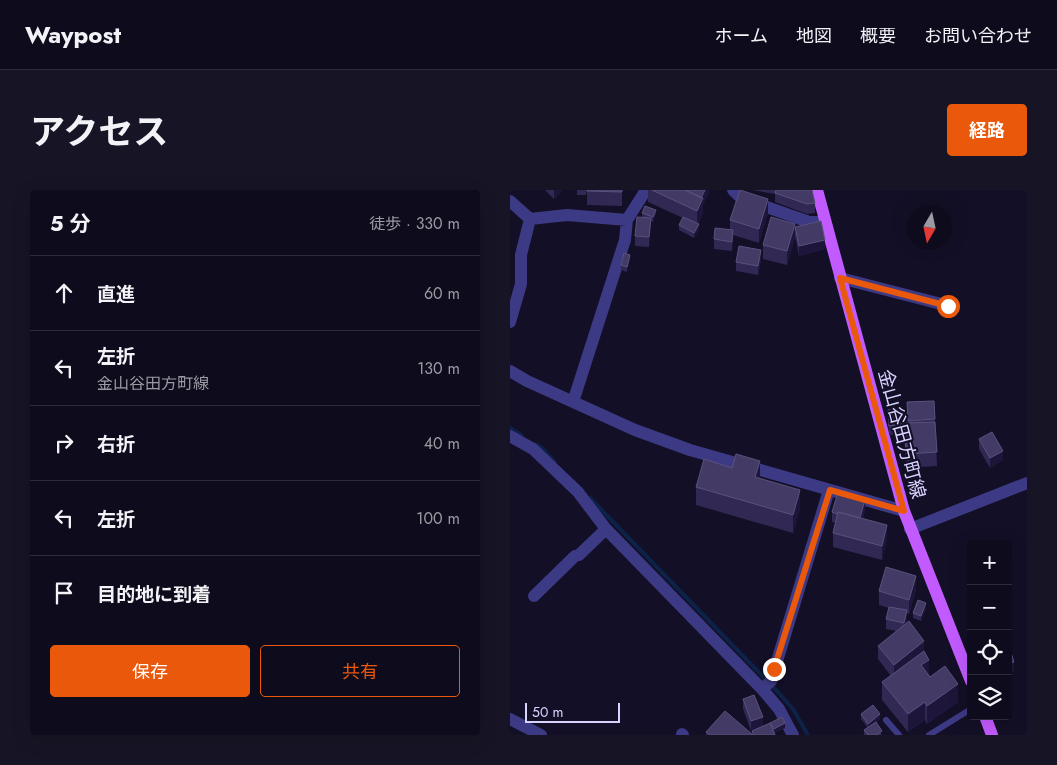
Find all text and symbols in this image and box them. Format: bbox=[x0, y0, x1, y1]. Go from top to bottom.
text: Waypost bbox=[25, 17, 121, 52]
text: ホーム bbox=[715, 23, 768, 49]
text: 地図 bbox=[796, 23, 832, 49]
text: 概要 bbox=[860, 23, 896, 49]
text: お問い合わせ bbox=[924, 23, 1032, 49]
button: 経路 bbox=[947, 104, 1027, 156]
text: アクセス bbox=[30, 107, 168, 157]
north arrow bbox=[907, 205, 952, 250]
text: 5 分 bbox=[50, 209, 91, 239]
text: 徒歩 · 330 m bbox=[369, 212, 460, 235]
icon: ahead bbox=[50, 279, 78, 307]
text: 直進 bbox=[97, 281, 135, 308]
text: 60 m bbox=[424, 282, 460, 305]
route start bbox=[937, 295, 960, 318]
text: 左折 bbox=[97, 343, 135, 370]
icon: left bbox=[50, 354, 78, 382]
text: 130 m bbox=[417, 357, 460, 380]
street label: 金山谷田方町線 bbox=[872, 366, 932, 502]
text: 金山谷田方町線 bbox=[97, 372, 209, 395]
icon: right bbox=[50, 429, 78, 457]
text: 右折 bbox=[97, 431, 135, 458]
text: 40 m bbox=[424, 432, 460, 455]
icon: left bbox=[50, 504, 78, 532]
text: 左折 bbox=[97, 506, 135, 533]
text: 100 m bbox=[416, 507, 460, 530]
map controls bbox=[967, 540, 1012, 720]
button: + bbox=[967, 540, 1012, 585]
icon: arrive bbox=[50, 579, 78, 607]
text: 目的地に到着 bbox=[97, 581, 211, 608]
button: − bbox=[967, 585, 1012, 630]
button: locate bbox=[967, 630, 1012, 675]
button: 保存 bbox=[50, 645, 250, 697]
button: 共有 bbox=[260, 645, 460, 697]
route end bbox=[763, 658, 786, 681]
button: layers bbox=[967, 675, 1012, 720]
scale bar bbox=[525, 700, 620, 723]
text: 50 m bbox=[532, 702, 563, 722]

